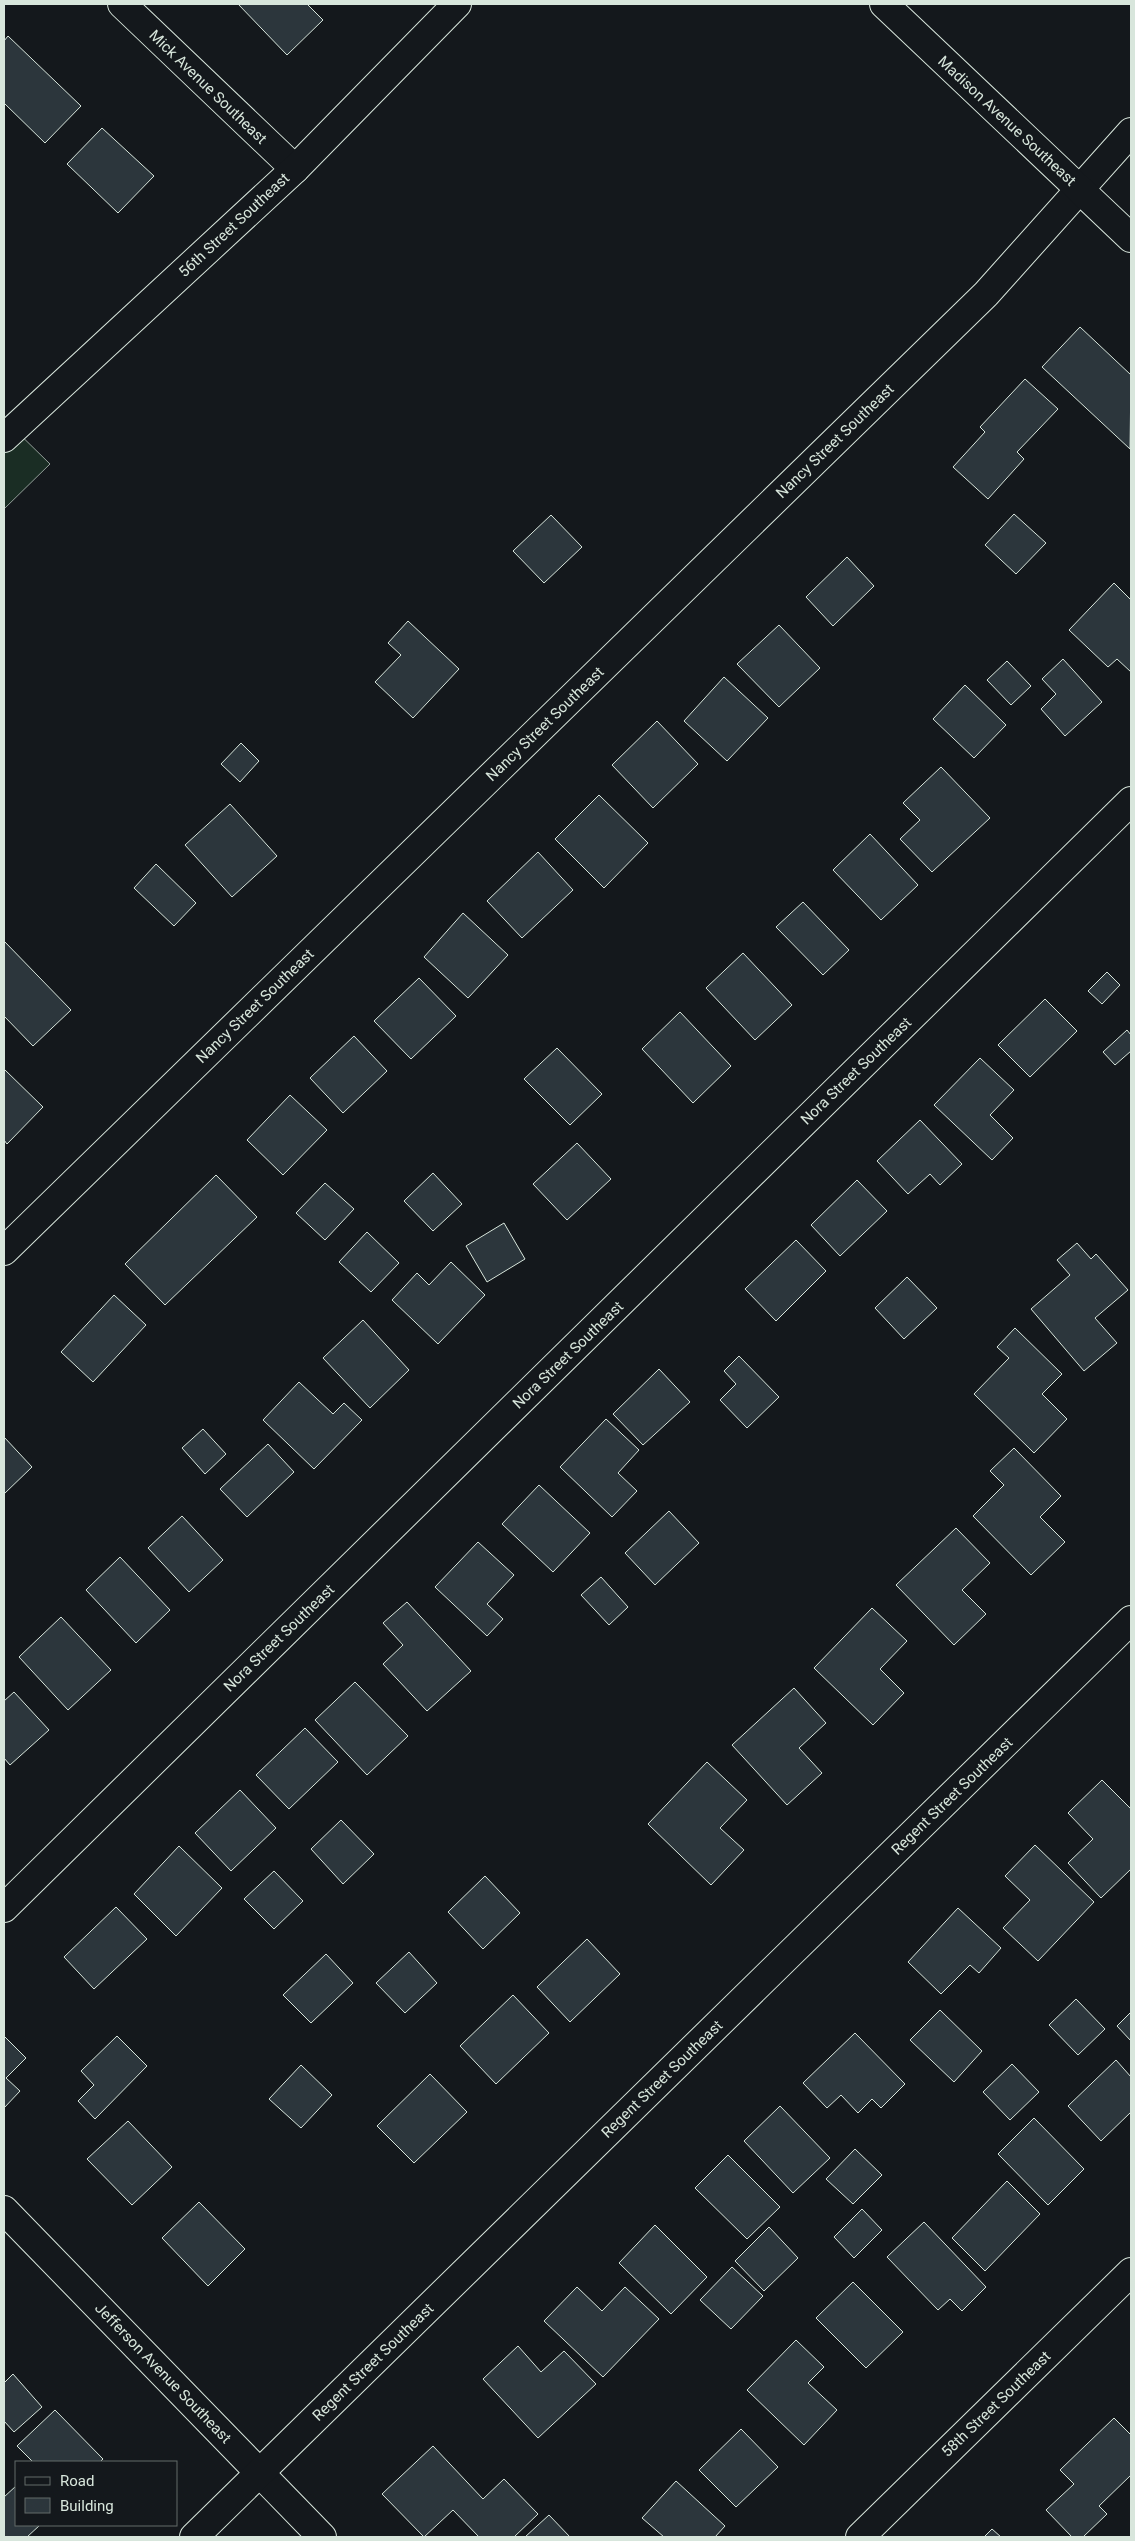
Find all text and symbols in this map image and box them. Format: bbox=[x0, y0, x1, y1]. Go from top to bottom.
street label: Mick Avenue Southeast bbox=[146, 26, 271, 148]
street label: Madison Avenue Southeast bbox=[934, 52, 1080, 190]
street label: 56th Street Southeast bbox=[175, 169, 293, 281]
street label: Nancy Street Southeast bbox=[772, 380, 898, 502]
street label: Nancy Street Southeast bbox=[482, 663, 608, 785]
street label: Nancy Street Southeast bbox=[192, 945, 318, 1067]
street label: Nora Street Southeast bbox=[797, 1013, 915, 1128]
street label: Nora Street Southeast bbox=[509, 1297, 627, 1412]
street label: Nora Street Southeast bbox=[220, 1580, 338, 1695]
street label: Regent Street Southeast bbox=[888, 1733, 1016, 1859]
street label: Regent Street Southeast bbox=[598, 2016, 726, 2142]
street label: Jefferson Avenue Southeast bbox=[91, 2299, 235, 2447]
street label: Regent Street Southeast bbox=[309, 2299, 437, 2425]
street label: 58th Street Southeast bbox=[938, 2347, 1054, 2461]
legend bbox=[15, 2461, 178, 2526]
text: Road bbox=[60, 2472, 94, 2490]
text: Building bbox=[60, 2497, 114, 2515]

